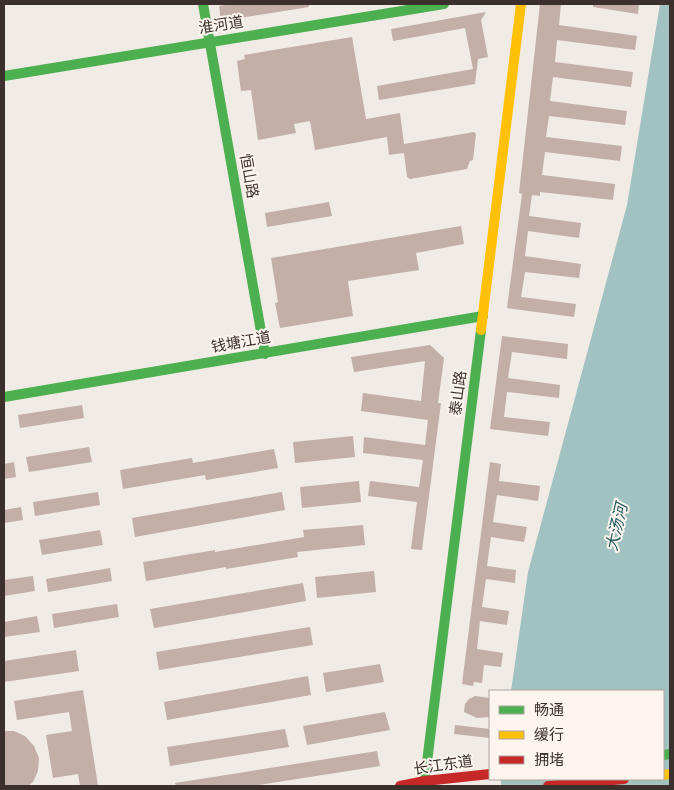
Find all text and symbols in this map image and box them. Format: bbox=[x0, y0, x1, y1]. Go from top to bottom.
street label: 淮河道 bbox=[197, 12, 244, 36]
street label: 恒山路 bbox=[237, 152, 263, 200]
street label: 钱塘江道 bbox=[210, 327, 272, 355]
street label: 泰山路 bbox=[445, 369, 469, 416]
water label: 大汤河 bbox=[601, 498, 631, 552]
legend bbox=[489, 690, 664, 780]
text: 畅通 bbox=[534, 700, 564, 718]
text: 缓行 bbox=[534, 725, 564, 743]
text: 拥堵 bbox=[534, 750, 564, 768]
street label: 长江东道 bbox=[412, 751, 474, 777]

